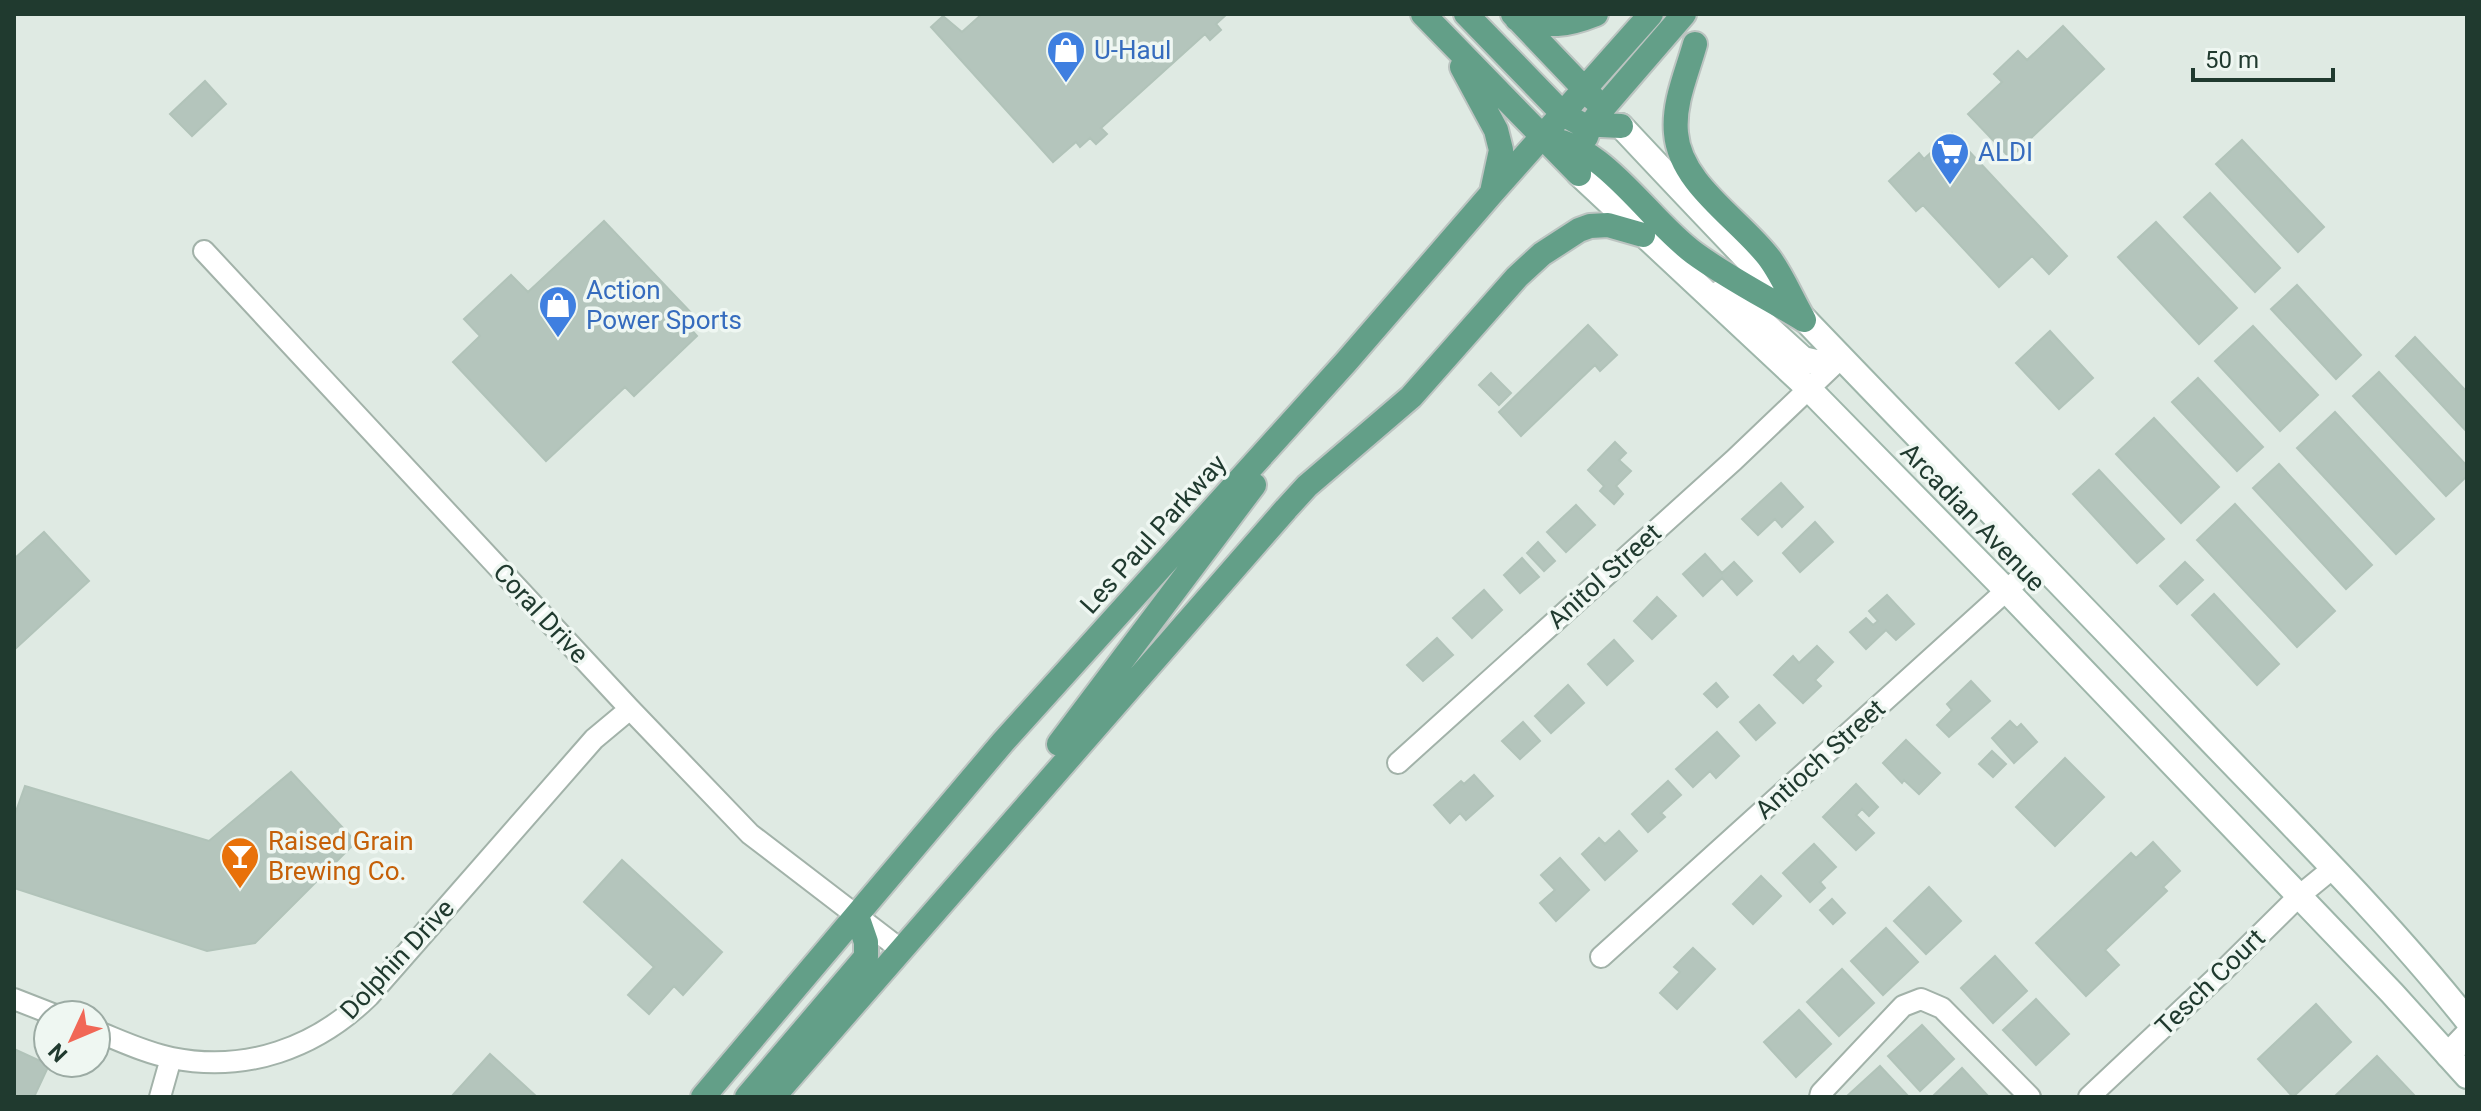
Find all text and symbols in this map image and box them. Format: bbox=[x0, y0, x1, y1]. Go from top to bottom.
shop icon: U-Haul bbox=[1045, 29, 1087, 84]
scale bar bbox=[2193, 32, 2333, 82]
place label: U-Haul bbox=[1094, 35, 1171, 65]
text: 50 m bbox=[2205, 46, 2259, 74]
supermarket icon: ALDI bbox=[1929, 131, 1971, 186]
place label: ALDI bbox=[1978, 137, 2033, 167]
place label: Action Power Sports bbox=[586, 275, 742, 335]
shop icon: Action Power Sports bbox=[537, 284, 579, 339]
street label: Arcadian Avenue bbox=[1895, 437, 2051, 597]
street label: Les Paul Parkway bbox=[1074, 448, 1232, 620]
street label: Anitol Street bbox=[1541, 517, 1667, 635]
street label: Coral Drive bbox=[487, 557, 595, 669]
street label: Antioch Street bbox=[1749, 693, 1891, 825]
place label: Raised Grain Brewing Co. bbox=[268, 826, 414, 886]
bar icon: Raised Grain Brewing Co. bbox=[219, 835, 261, 890]
street label: Dolphin Drive bbox=[334, 893, 460, 1025]
street label: Tesch Court bbox=[2149, 923, 2271, 1041]
north arrow bbox=[32, 999, 112, 1079]
text: N bbox=[44, 1038, 72, 1067]

